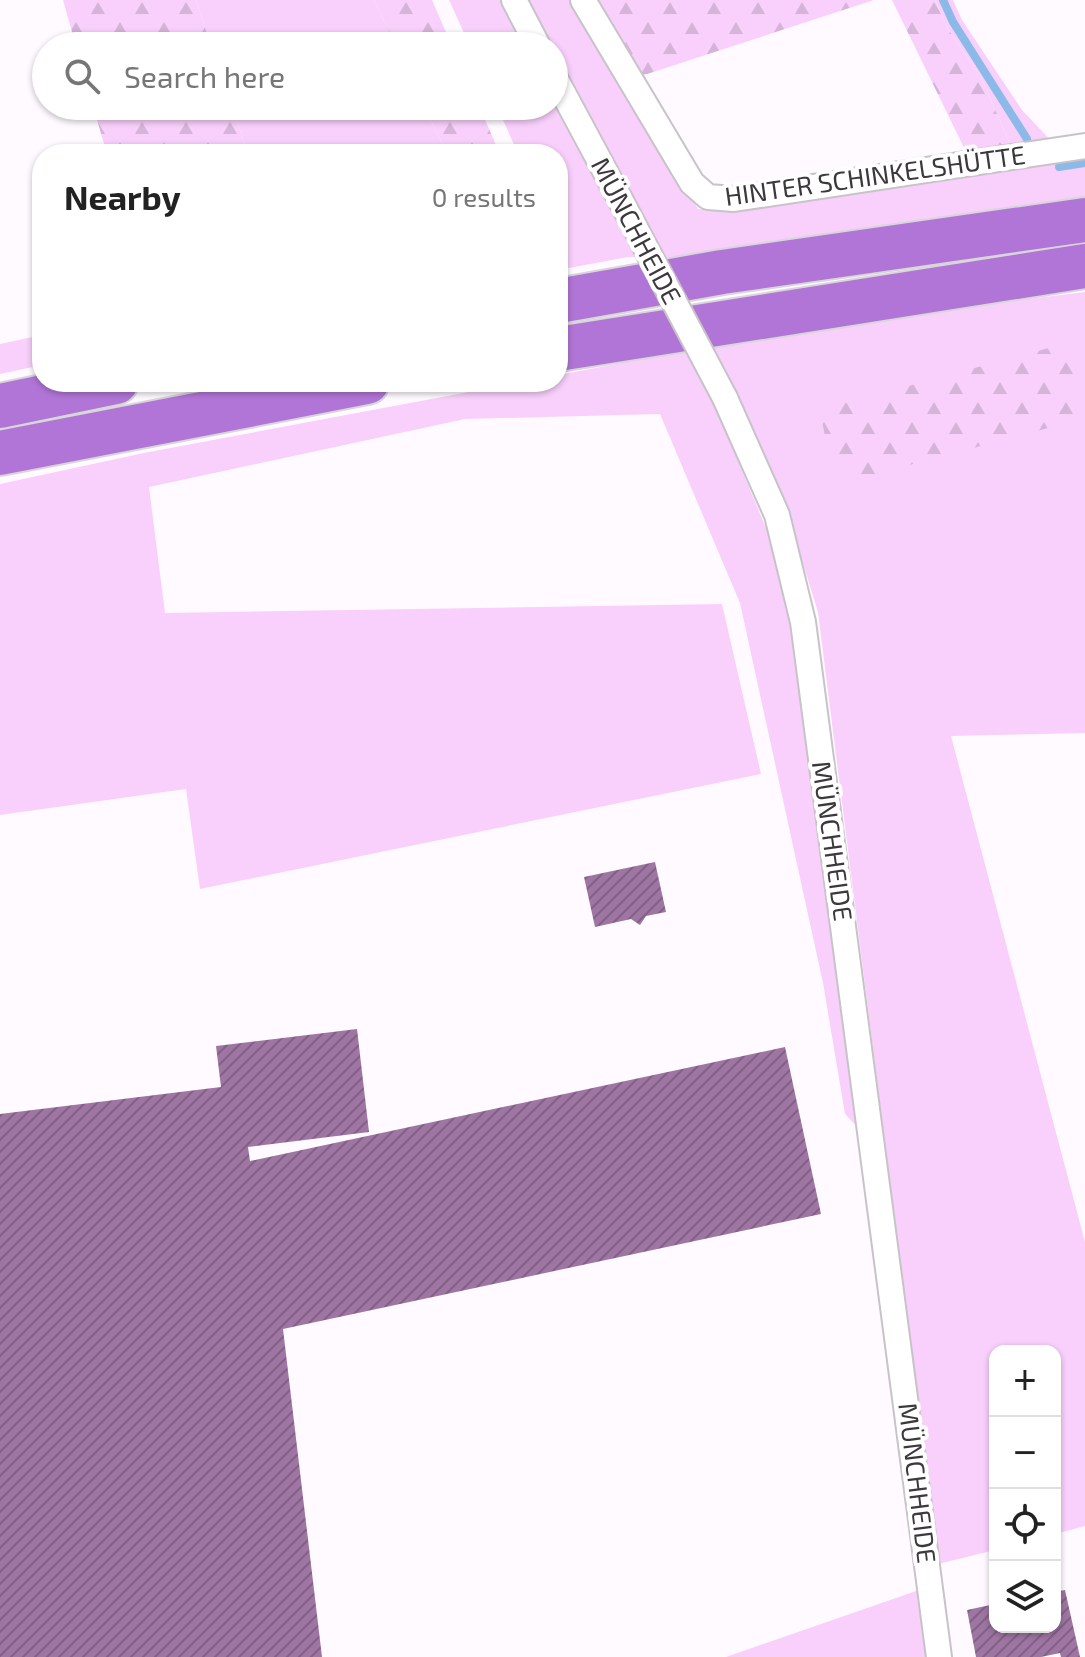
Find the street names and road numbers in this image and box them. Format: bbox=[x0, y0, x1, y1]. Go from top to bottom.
street label: HINTER SCHINKELSHÜTTE bbox=[723, 138, 1027, 211]
street label: MÜNCHHEIDE bbox=[586, 152, 689, 309]
street label: MÜNCHHEIDE bbox=[807, 759, 860, 923]
street label: MÜNCHHEIDE bbox=[893, 1401, 944, 1565]

